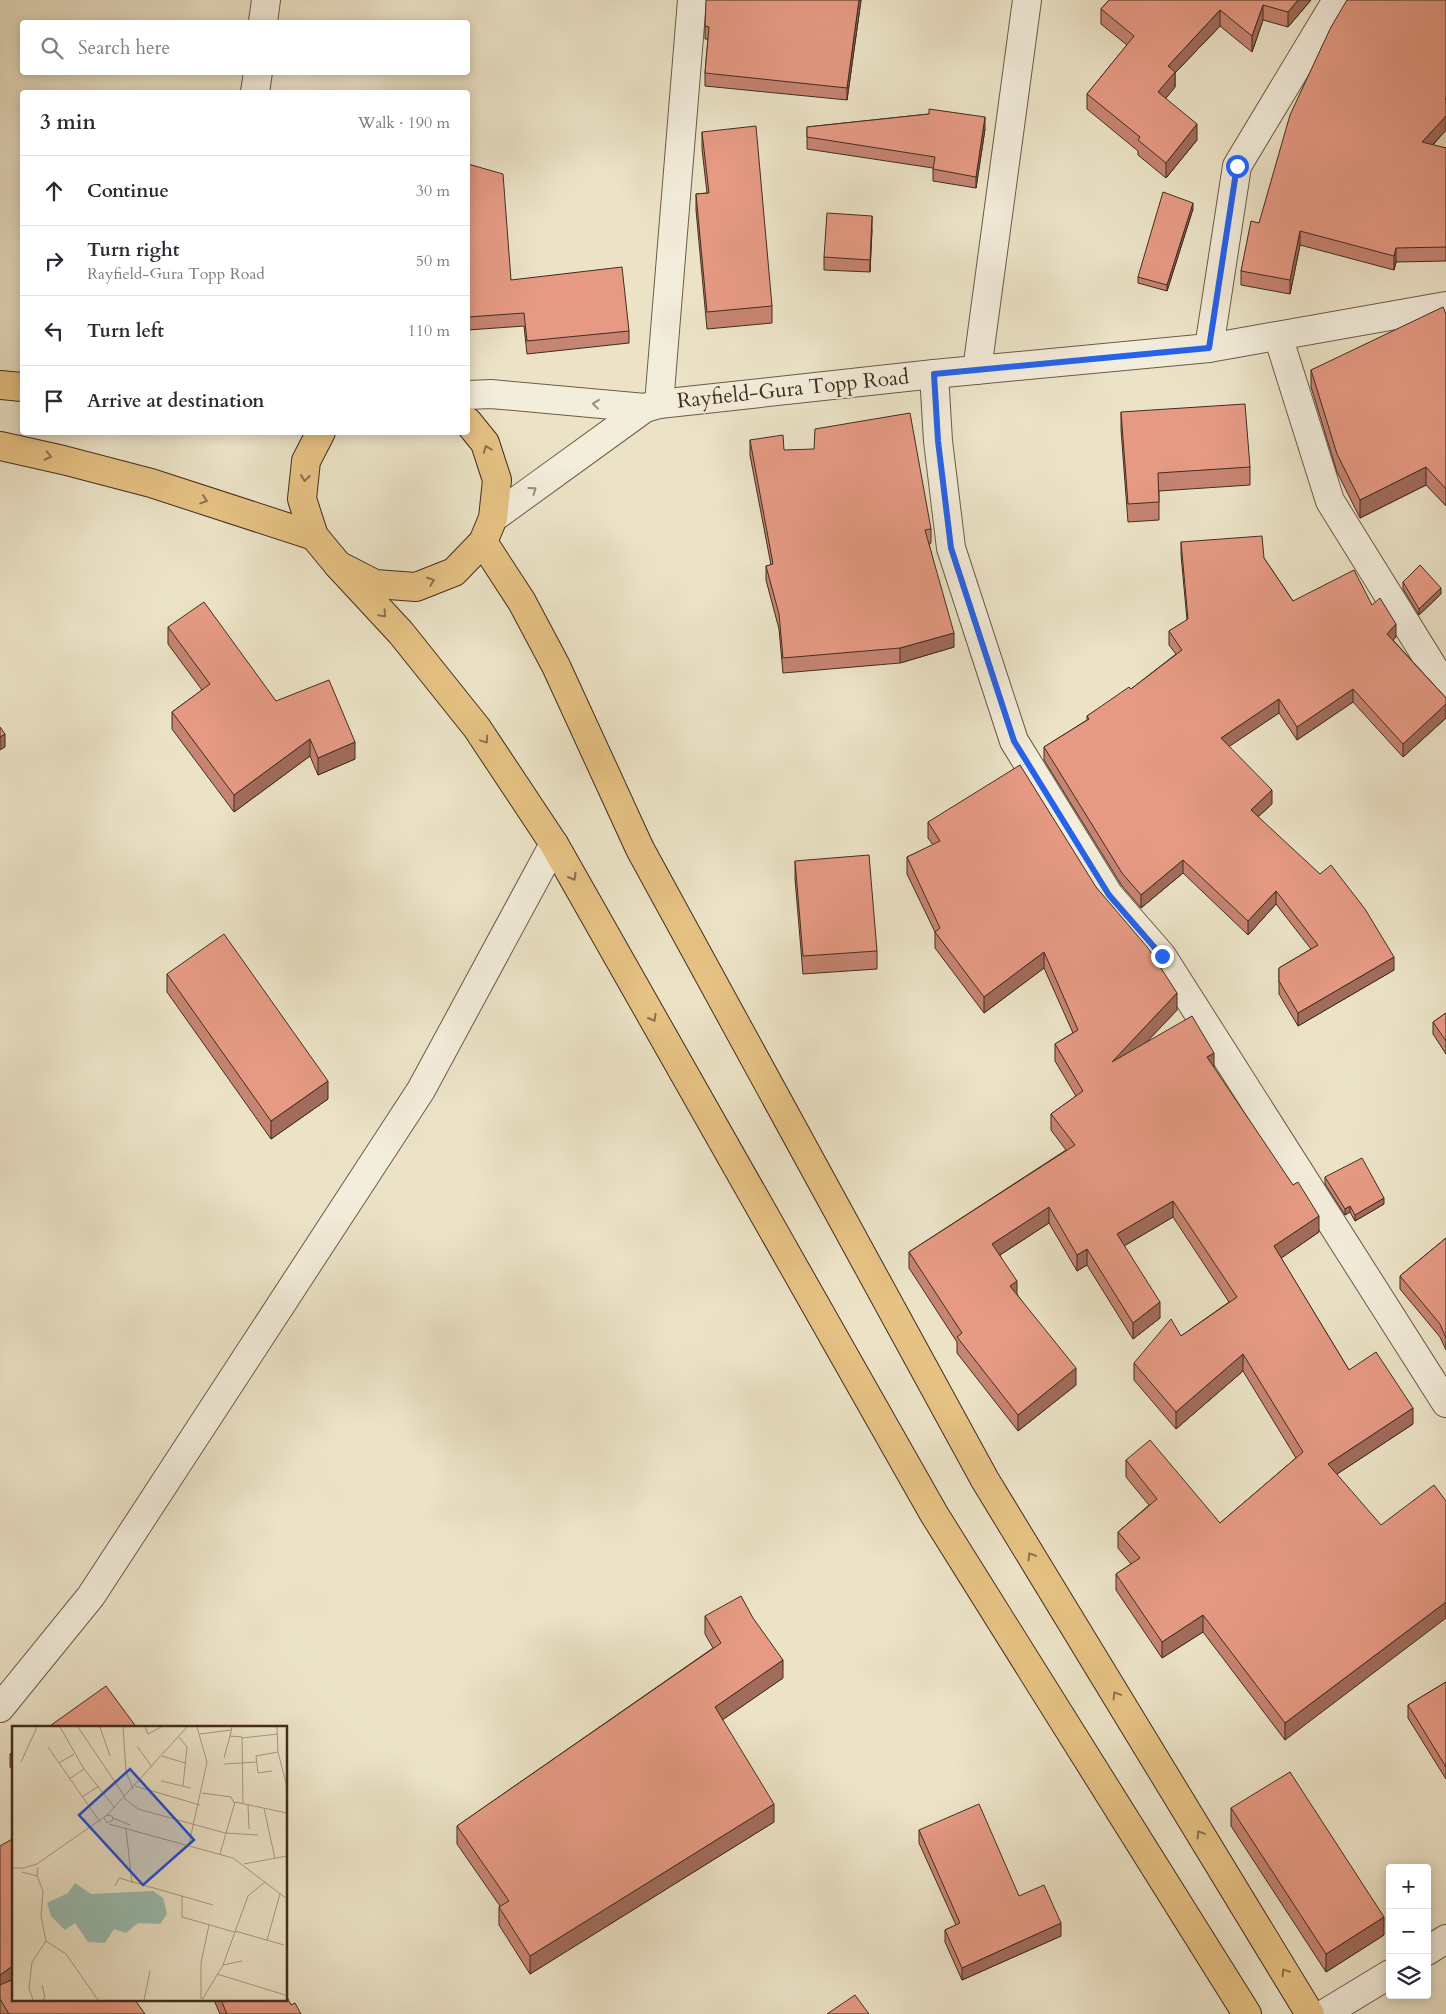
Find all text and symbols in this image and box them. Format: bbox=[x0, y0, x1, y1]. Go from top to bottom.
search box bbox=[20, 20, 470, 75]
icon: search bbox=[38, 34, 66, 62]
text: Search here bbox=[78, 35, 170, 61]
text: 3 min bbox=[40, 108, 96, 137]
text: Walk · 190 m bbox=[358, 112, 450, 134]
route start bbox=[1226, 155, 1249, 178]
icon: ahead bbox=[40, 177, 68, 205]
text: Continue bbox=[87, 178, 169, 204]
text: 30 m bbox=[416, 180, 450, 202]
text: Turn right bbox=[87, 237, 179, 263]
icon: right bbox=[40, 247, 68, 275]
text: 50 m bbox=[416, 250, 450, 272]
text: Rayfield-Gura Topp Road bbox=[87, 263, 265, 285]
icon: left bbox=[40, 317, 68, 345]
text: Turn left bbox=[87, 318, 164, 344]
text: 110 m bbox=[408, 320, 450, 342]
street label: Rayfield-Gura Topp Road bbox=[675, 362, 911, 416]
icon: arrive bbox=[40, 387, 68, 415]
text: Arrive at destination bbox=[87, 388, 264, 414]
one-way arrow bbox=[592, 399, 600, 410]
one-way arrow bbox=[482, 445, 493, 454]
one-way arrow bbox=[43, 451, 52, 461]
one-way arrow bbox=[300, 474, 311, 482]
one-way arrow bbox=[527, 487, 537, 496]
one-way arrow bbox=[199, 494, 208, 504]
one-way arrow bbox=[427, 576, 435, 586]
one-way arrow bbox=[377, 608, 386, 617]
one-way arrow bbox=[478, 735, 488, 744]
one-way arrow bbox=[566, 871, 576, 880]
route end bbox=[1151, 945, 1174, 968]
one-way arrow bbox=[646, 1013, 656, 1022]
one-way arrow bbox=[1028, 1552, 1038, 1561]
one-way arrow bbox=[1112, 1691, 1122, 1700]
inset map bbox=[12, 1726, 288, 2002]
one-way arrow bbox=[1197, 1830, 1207, 1839]
map controls bbox=[1386, 1864, 1431, 1999]
button: + bbox=[1386, 1864, 1431, 1909]
button: − bbox=[1386, 1909, 1431, 1954]
button: layers bbox=[1386, 1954, 1431, 1999]
one-way arrow bbox=[1281, 1969, 1291, 1978]

